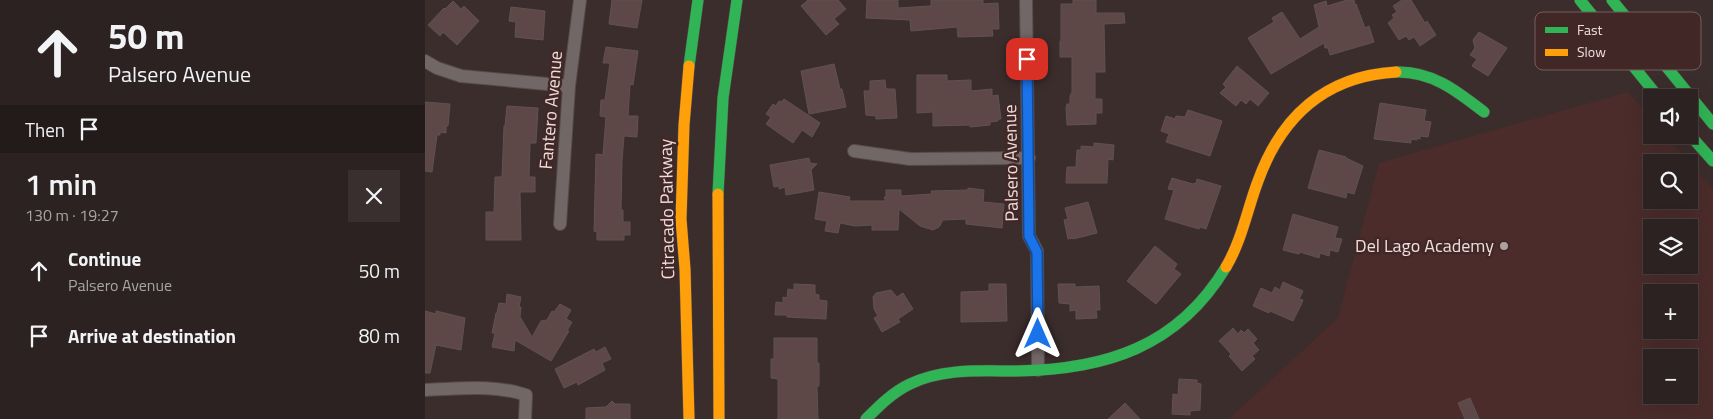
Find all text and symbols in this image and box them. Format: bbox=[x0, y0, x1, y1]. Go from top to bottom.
text: 50 m bbox=[108, 9, 184, 63]
legend bbox=[1535, 12, 1701, 70]
text: Fast bbox=[1577, 19, 1602, 40]
icon: ahead bbox=[25, 20, 90, 85]
pin bbox=[1006, 38, 1048, 80]
text: Slow bbox=[1577, 41, 1606, 62]
icon: arrive bbox=[1013, 45, 1041, 73]
street label: Fantero Avenue bbox=[532, 50, 569, 170]
text: Palsero Avenue bbox=[108, 57, 251, 91]
map controls bbox=[1643, 89, 1698, 404]
button: sound bbox=[1643, 89, 1698, 144]
street label: Palsero Avenue bbox=[996, 104, 1025, 222]
text: Then bbox=[25, 115, 65, 144]
icon: arrive bbox=[75, 115, 103, 143]
street label: Citracado Parkway bbox=[652, 138, 681, 280]
button: search bbox=[1643, 154, 1698, 209]
text: 1 min bbox=[25, 161, 97, 207]
button: close bbox=[348, 170, 400, 222]
text: 130 m · 19:27 bbox=[25, 203, 119, 227]
button: layers bbox=[1643, 219, 1698, 274]
place label: Del Lago Academy bbox=[1355, 232, 1494, 259]
marker: Del Lago Academy bbox=[1498, 240, 1510, 252]
text: Continue bbox=[68, 244, 141, 273]
text: 50 m bbox=[359, 256, 400, 285]
icon: ahead bbox=[25, 257, 53, 285]
text: Palsero Avenue bbox=[68, 273, 172, 297]
button: + bbox=[1643, 284, 1698, 339]
position arrow bbox=[1011, 307, 1063, 359]
text: Arrive at destination bbox=[68, 321, 236, 350]
text: 80 m bbox=[359, 321, 400, 350]
icon: arrive bbox=[25, 322, 53, 350]
button: − bbox=[1643, 349, 1698, 404]

